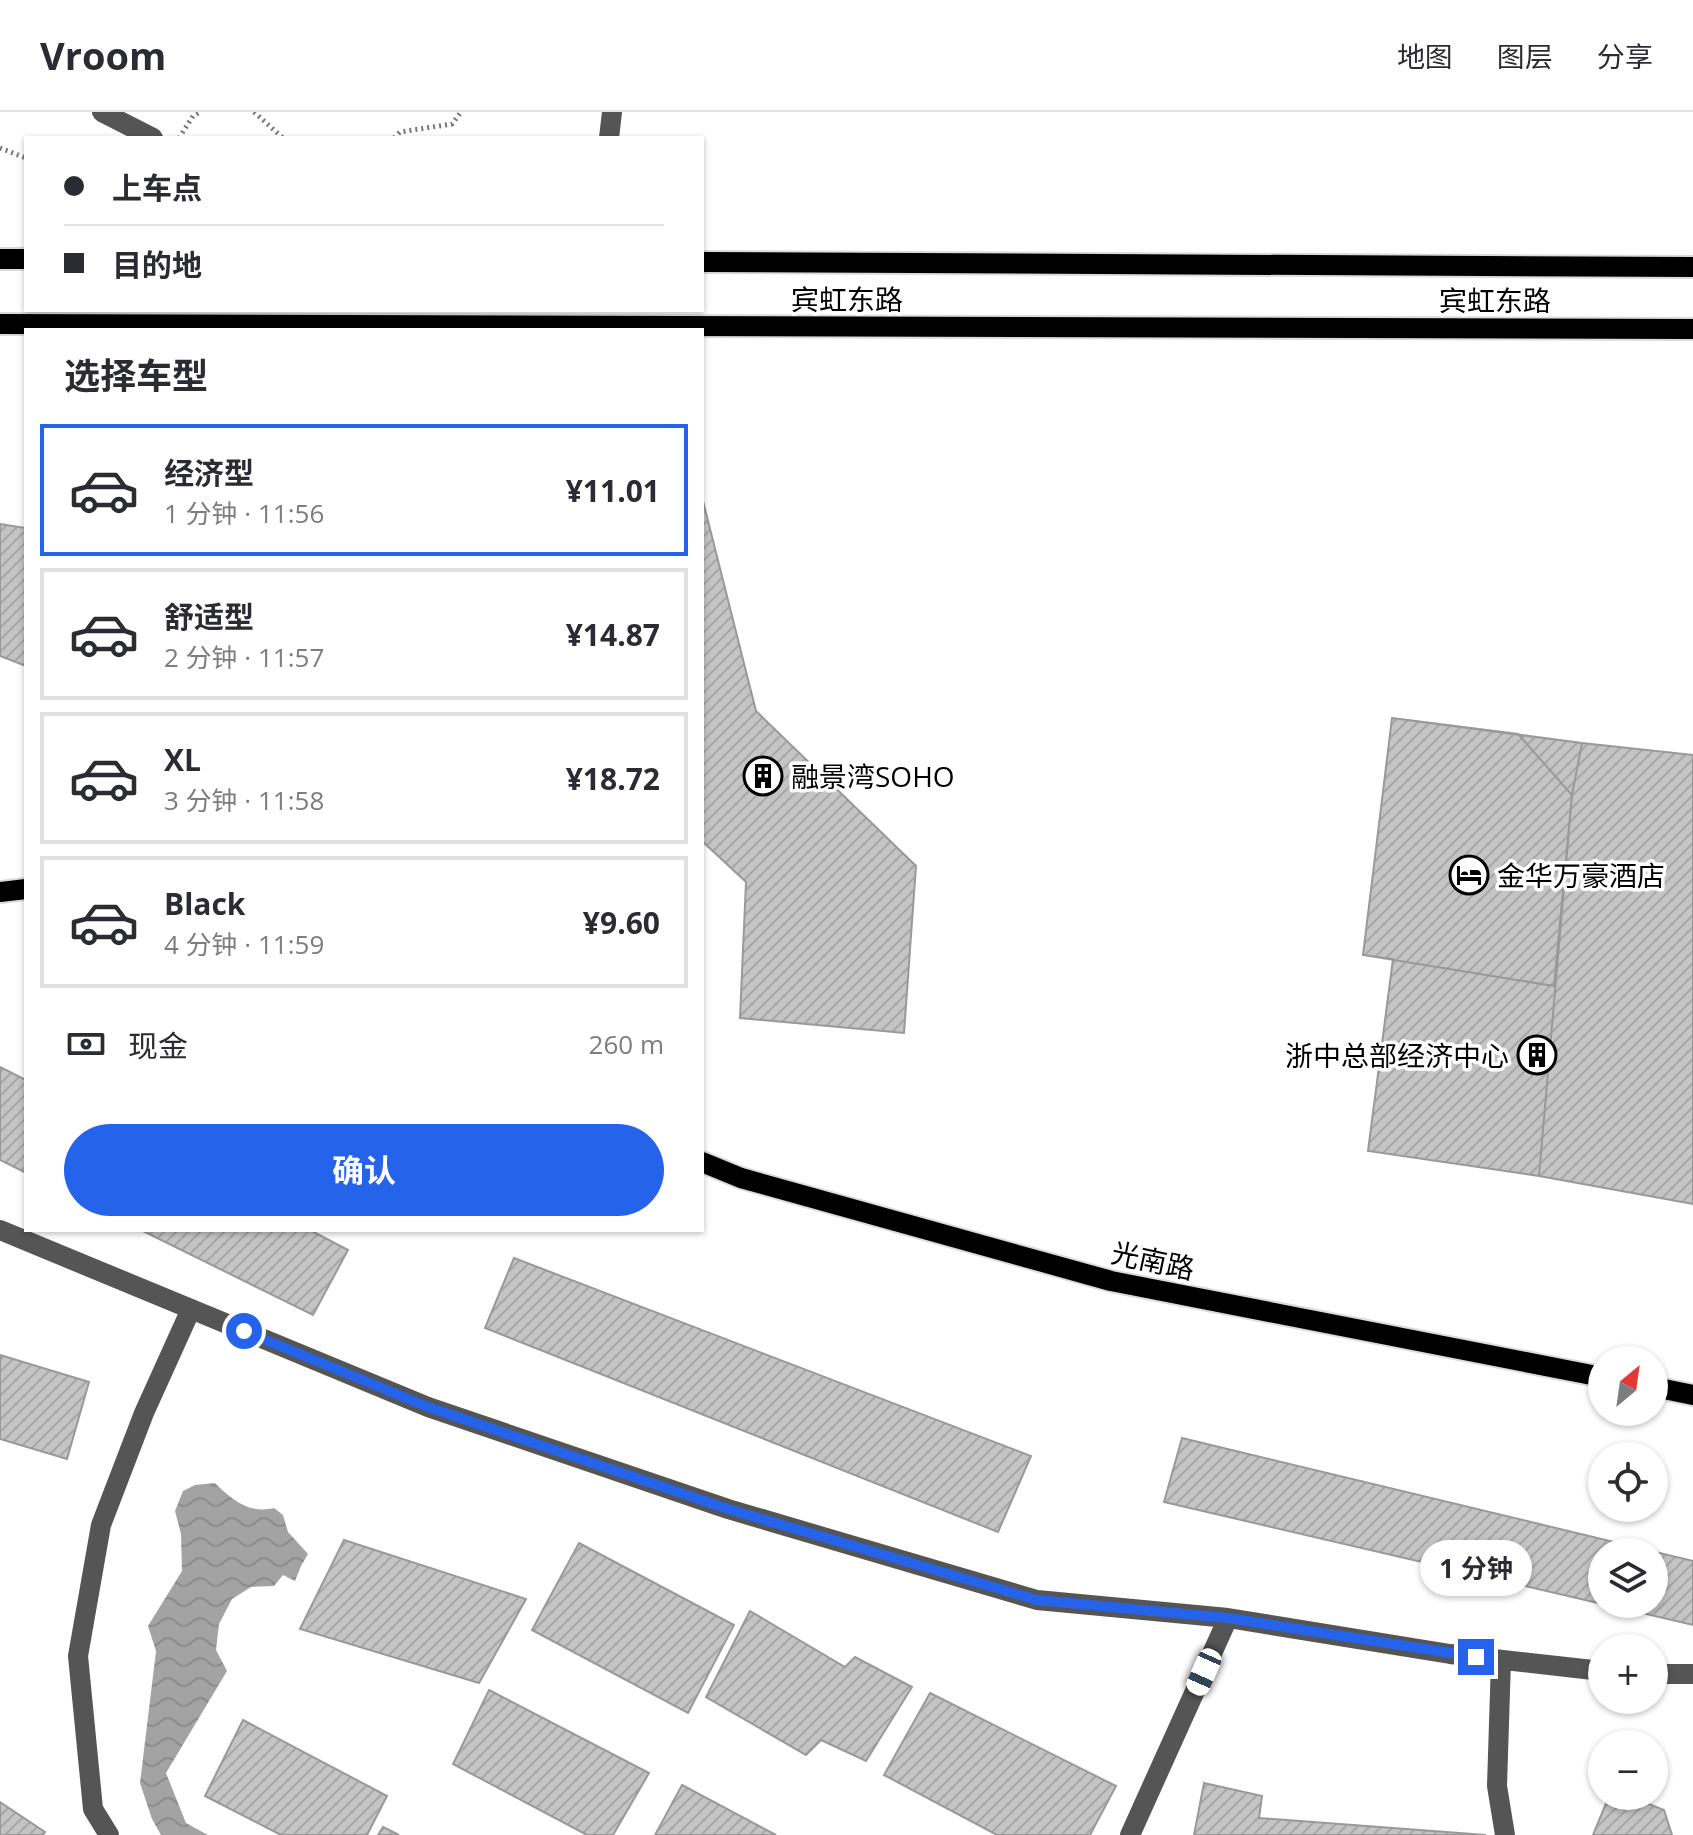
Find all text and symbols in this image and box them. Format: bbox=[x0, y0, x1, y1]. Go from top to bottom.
text: Vroom bbox=[40, 29, 166, 81]
text: 地图 bbox=[1397, 37, 1453, 75]
text: 图层 bbox=[1497, 37, 1553, 75]
text: 分享 bbox=[1597, 37, 1653, 75]
text: 上车点 bbox=[112, 167, 202, 208]
text: 目的地 bbox=[112, 244, 202, 285]
street label: 宾虹东路 bbox=[791, 280, 903, 318]
street label: 宾虹东路 bbox=[1439, 281, 1551, 319]
text: 选择车型 bbox=[64, 351, 208, 400]
text: 经济型 bbox=[164, 452, 254, 493]
icon: car bbox=[68, 454, 140, 526]
text: ¥11.01 bbox=[566, 470, 660, 511]
text: 1 分钟 · 11:56 bbox=[164, 495, 324, 531]
text: 舒适型 bbox=[164, 596, 254, 637]
icon: car bbox=[68, 598, 140, 670]
text: ¥14.87 bbox=[566, 614, 660, 655]
text: 2 分钟 · 11:57 bbox=[164, 639, 324, 675]
text: XL bbox=[164, 739, 201, 780]
icon: car bbox=[68, 742, 140, 814]
building icon: 融景湾SOHO bbox=[742, 755, 784, 797]
place label: 融景湾SOHO bbox=[791, 757, 955, 795]
text: ¥18.72 bbox=[566, 758, 660, 799]
text: 3 分钟 · 11:58 bbox=[164, 782, 324, 818]
hotel icon: 金华万豪酒店 bbox=[1448, 854, 1490, 896]
place label: 金华万豪酒店 bbox=[1497, 856, 1665, 894]
text: Black bbox=[164, 883, 245, 924]
icon: car bbox=[68, 886, 140, 958]
text: ¥9.60 bbox=[583, 902, 660, 943]
text: 4 分钟 · 11:59 bbox=[164, 926, 324, 962]
icon: cash bbox=[64, 1022, 108, 1066]
text: 现金 bbox=[128, 1025, 188, 1066]
text: 260 m bbox=[589, 1026, 664, 1062]
building icon: 浙中总部经济中心 bbox=[1516, 1034, 1558, 1076]
place label: 浙中总部经济中心 bbox=[1285, 1036, 1509, 1074]
button: 确认 bbox=[64, 1124, 664, 1216]
street label: 光南路 bbox=[1108, 1233, 1198, 1287]
route start bbox=[226, 1313, 262, 1349]
north arrow bbox=[1588, 1346, 1668, 1426]
map controls bbox=[1588, 1346, 1668, 1810]
button: locate bbox=[1588, 1442, 1668, 1522]
button: layers bbox=[1588, 1538, 1668, 1618]
callout: 1 分钟 bbox=[1420, 1541, 1532, 1597]
text: 1 分钟 bbox=[1439, 1550, 1513, 1586]
button: + bbox=[1588, 1634, 1668, 1714]
route end bbox=[1458, 1639, 1494, 1675]
car bbox=[1183, 1645, 1225, 1699]
button: − bbox=[1588, 1730, 1668, 1810]

